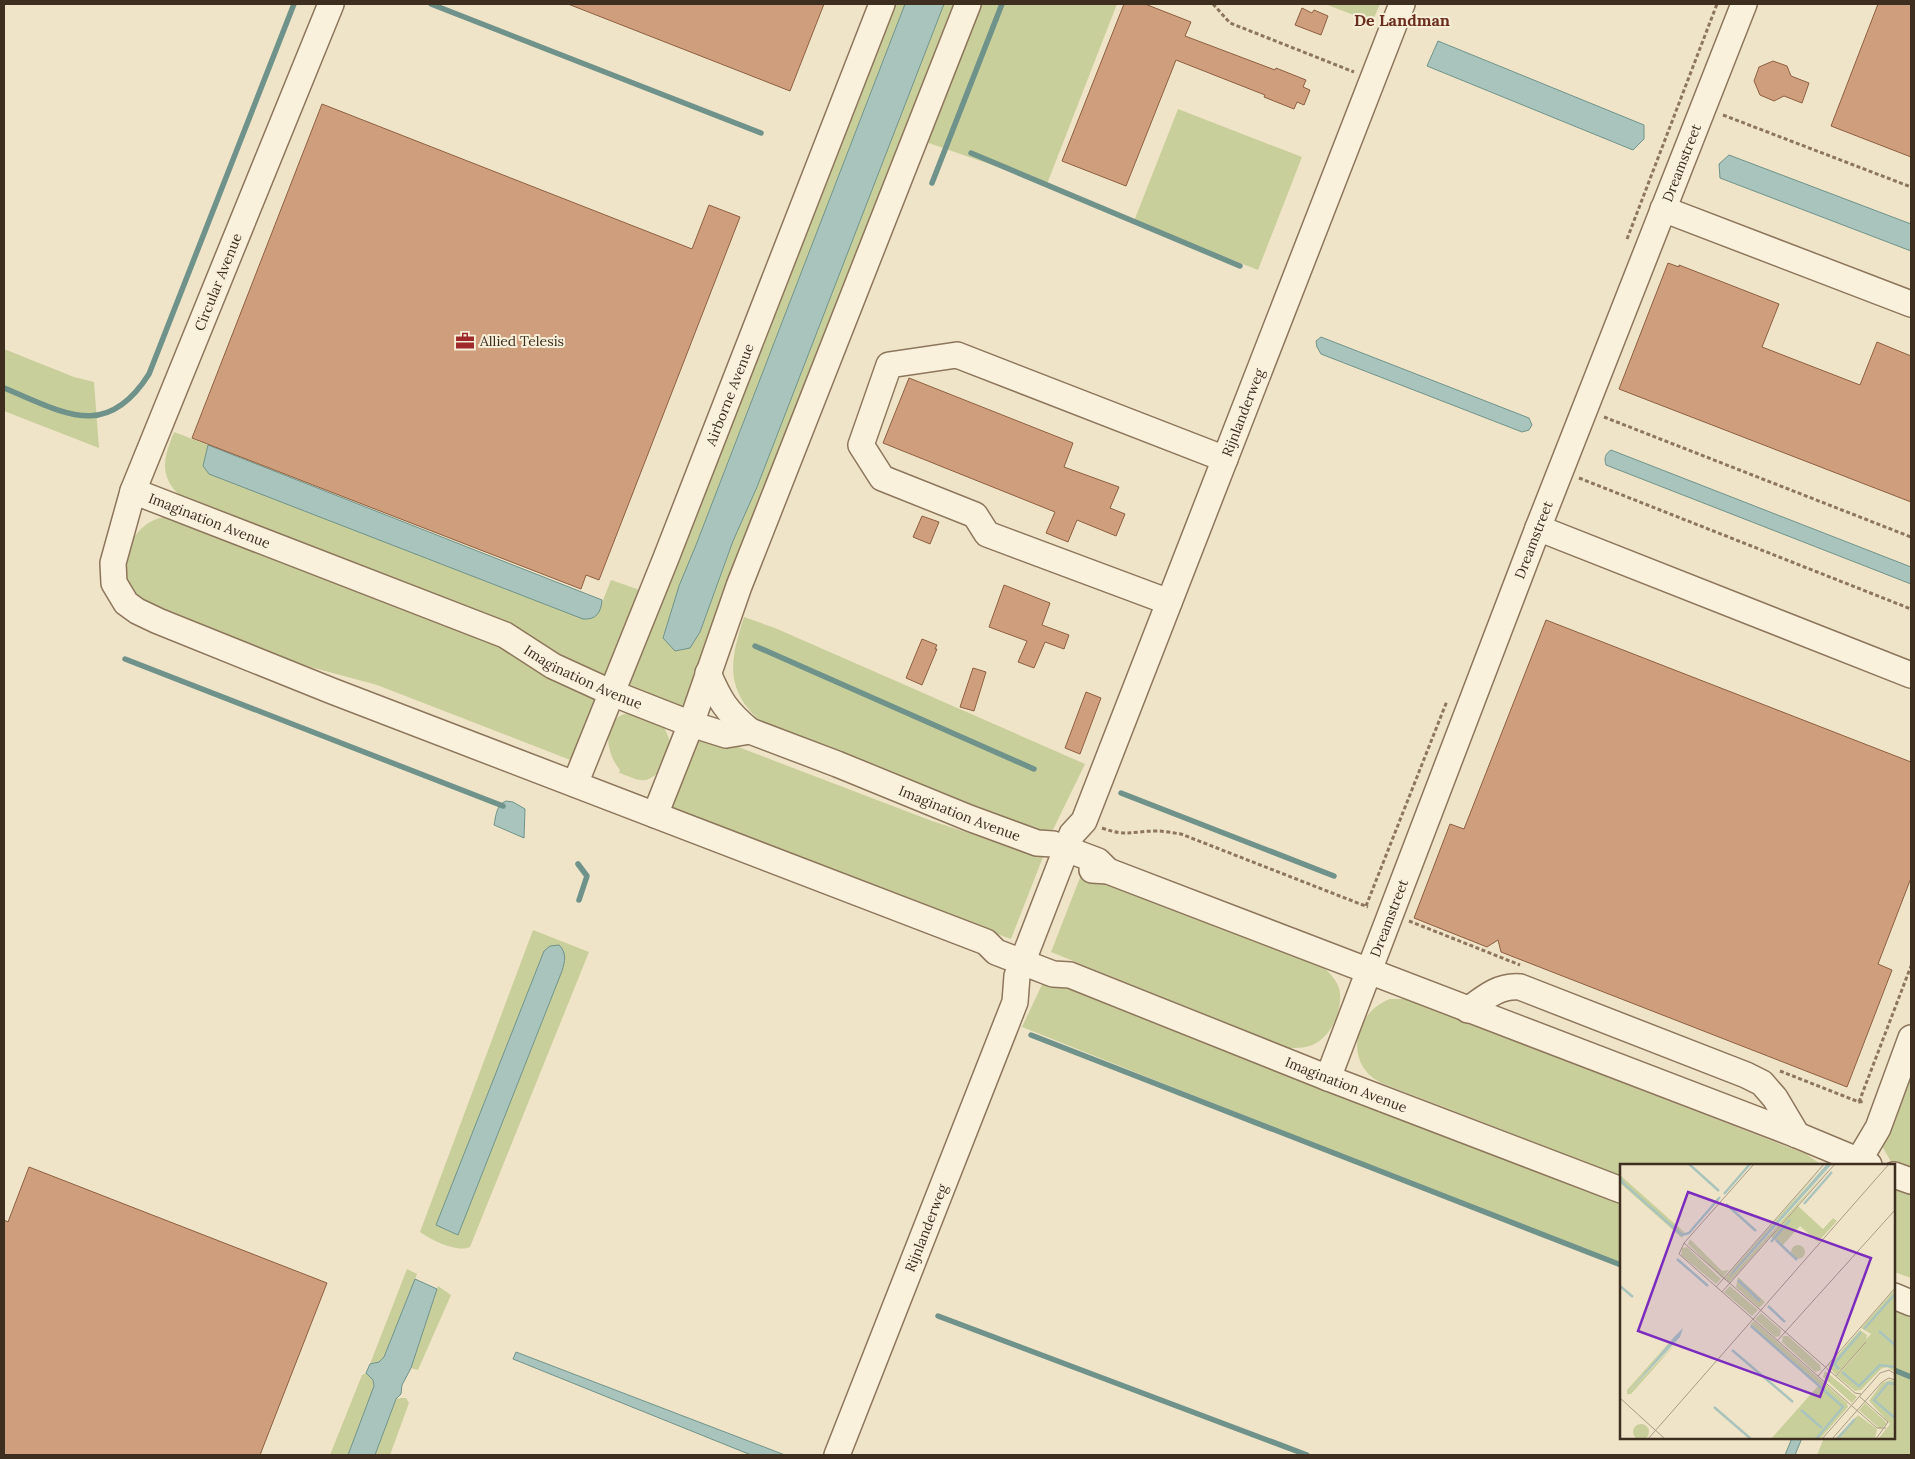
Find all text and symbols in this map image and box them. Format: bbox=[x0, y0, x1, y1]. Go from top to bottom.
district label: De Landman bbox=[1354, 10, 1450, 30]
street label: Dreamstreet bbox=[1658, 121, 1705, 204]
street label: Circular Avenue bbox=[190, 230, 246, 333]
office icon: Allied Telesis bbox=[454, 330, 476, 352]
place label: Allied Telesis bbox=[479, 332, 564, 350]
street label: Airborne Avenue bbox=[701, 340, 758, 449]
street label: Rijnlanderweg bbox=[1218, 366, 1268, 459]
street label: Imagination Avenue bbox=[146, 489, 273, 552]
street label: Dreamstreet bbox=[1510, 498, 1557, 581]
street label: Imagination Avenue bbox=[521, 641, 645, 713]
street label: Imagination Avenue bbox=[896, 781, 1023, 845]
street label: Dreamstreet bbox=[1366, 876, 1412, 960]
street label: Imagination Avenue bbox=[1282, 1053, 1410, 1116]
inset map bbox=[1620, 1164, 1895, 1439]
street label: Rijnlanderweg bbox=[901, 1181, 952, 1274]

